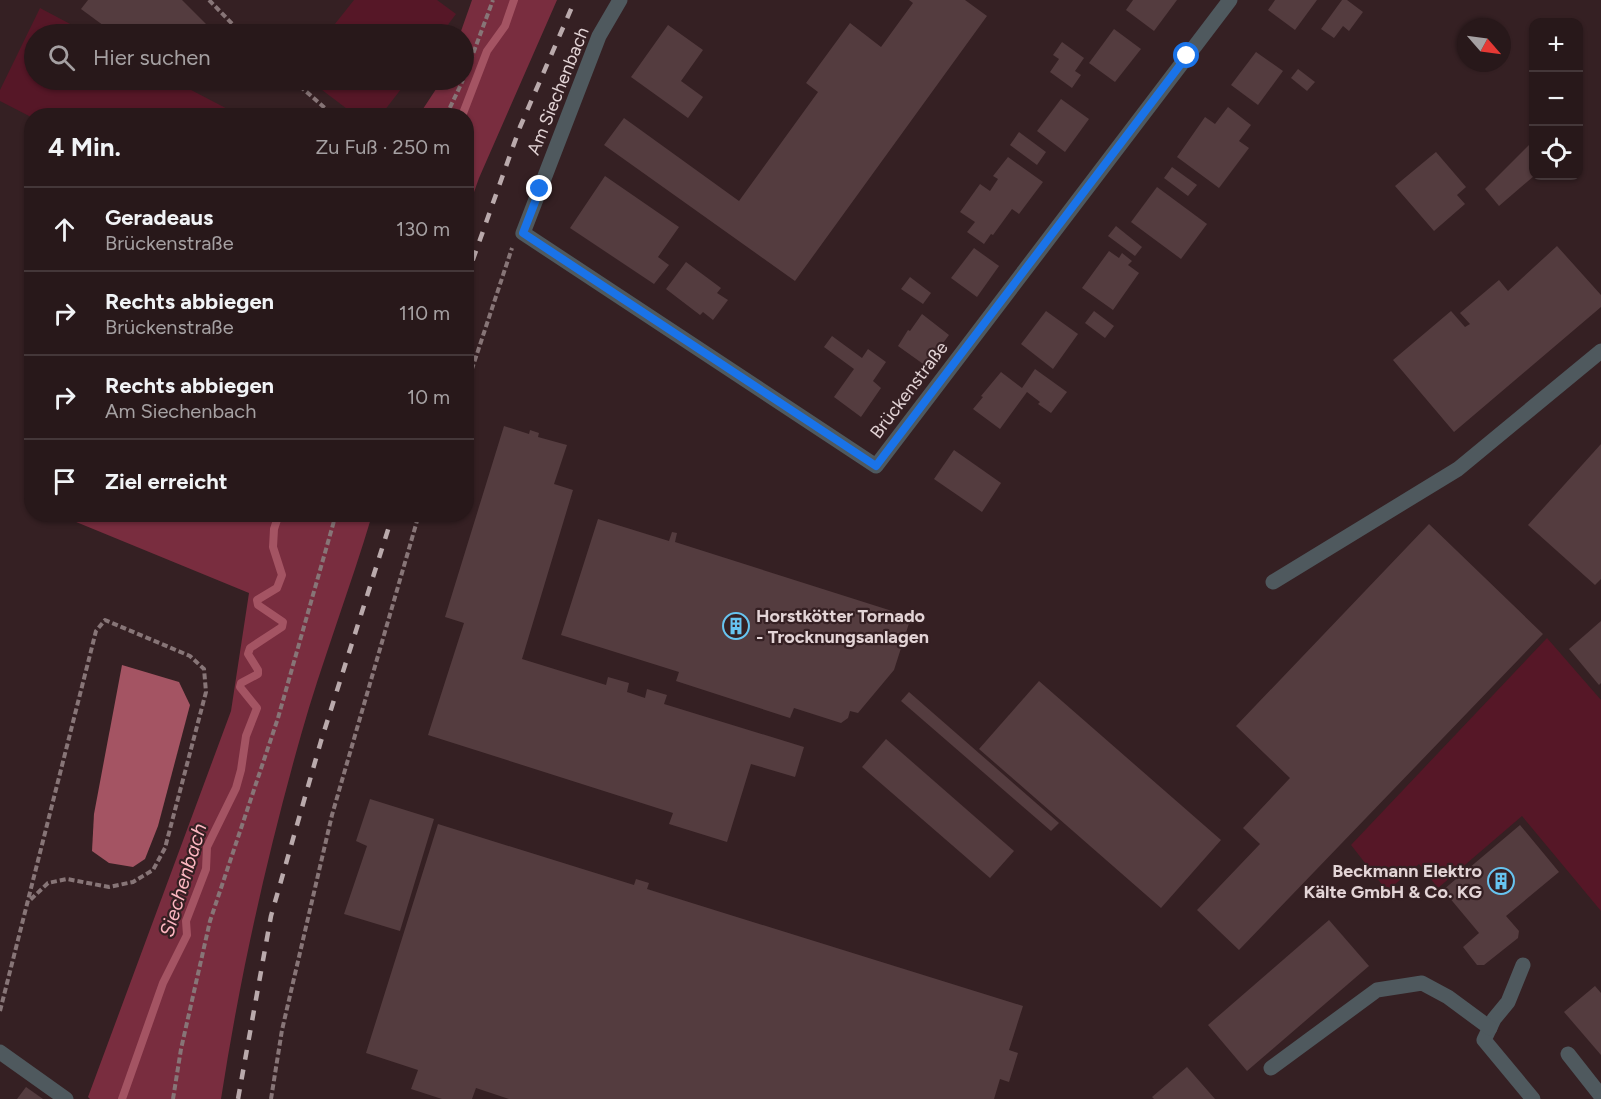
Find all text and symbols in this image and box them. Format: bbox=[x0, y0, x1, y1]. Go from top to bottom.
north arrow bbox=[1457, 18, 1511, 72]
map controls bbox=[1529, 18, 1583, 180]
button: + bbox=[1529, 18, 1583, 72]
search box bbox=[24, 24, 474, 90]
street label: Am Siechenbach bbox=[522, 24, 594, 158]
icon: search bbox=[45, 41, 78, 74]
route start bbox=[1173, 42, 1199, 68]
text: Hier suchen bbox=[93, 44, 211, 71]
button: − bbox=[1529, 72, 1583, 126]
button: locate bbox=[1529, 126, 1583, 180]
text: 4 Min. bbox=[48, 131, 121, 163]
text: Zu Fuß · 250 m bbox=[316, 135, 450, 159]
route end bbox=[526, 175, 552, 201]
text: Geradeaus bbox=[105, 204, 213, 231]
icon: ahead bbox=[48, 213, 81, 246]
text: 130 m bbox=[396, 217, 450, 241]
text: Brückenstraße bbox=[105, 231, 234, 255]
text: Rechts abbiegen bbox=[105, 288, 274, 315]
icon: right bbox=[48, 297, 81, 330]
text: 110 m bbox=[399, 301, 450, 325]
text: Brückenstraße bbox=[105, 315, 234, 339]
street label: Brückenstraße bbox=[865, 337, 953, 443]
text: Rechts abbiegen bbox=[105, 372, 274, 399]
icon: right bbox=[48, 381, 81, 414]
text: 10 m bbox=[407, 385, 450, 409]
text: Am Siechenbach bbox=[105, 399, 256, 423]
icon: arrive bbox=[48, 465, 81, 498]
text: Ziel erreicht bbox=[105, 468, 228, 495]
place label: Horstkötter Tornado - Trocknungsanlagen bbox=[756, 605, 929, 648]
building icon: Horstkötter Tornado - Trocknungsanlagen bbox=[721, 611, 751, 641]
water label: Siechenbach bbox=[154, 820, 212, 940]
place label: Beckmann Elektro Kälte GmbH & Co. KG bbox=[1304, 860, 1482, 903]
building icon: Beckmann Elektro Kälte GmbH & Co. KG bbox=[1486, 866, 1516, 896]

